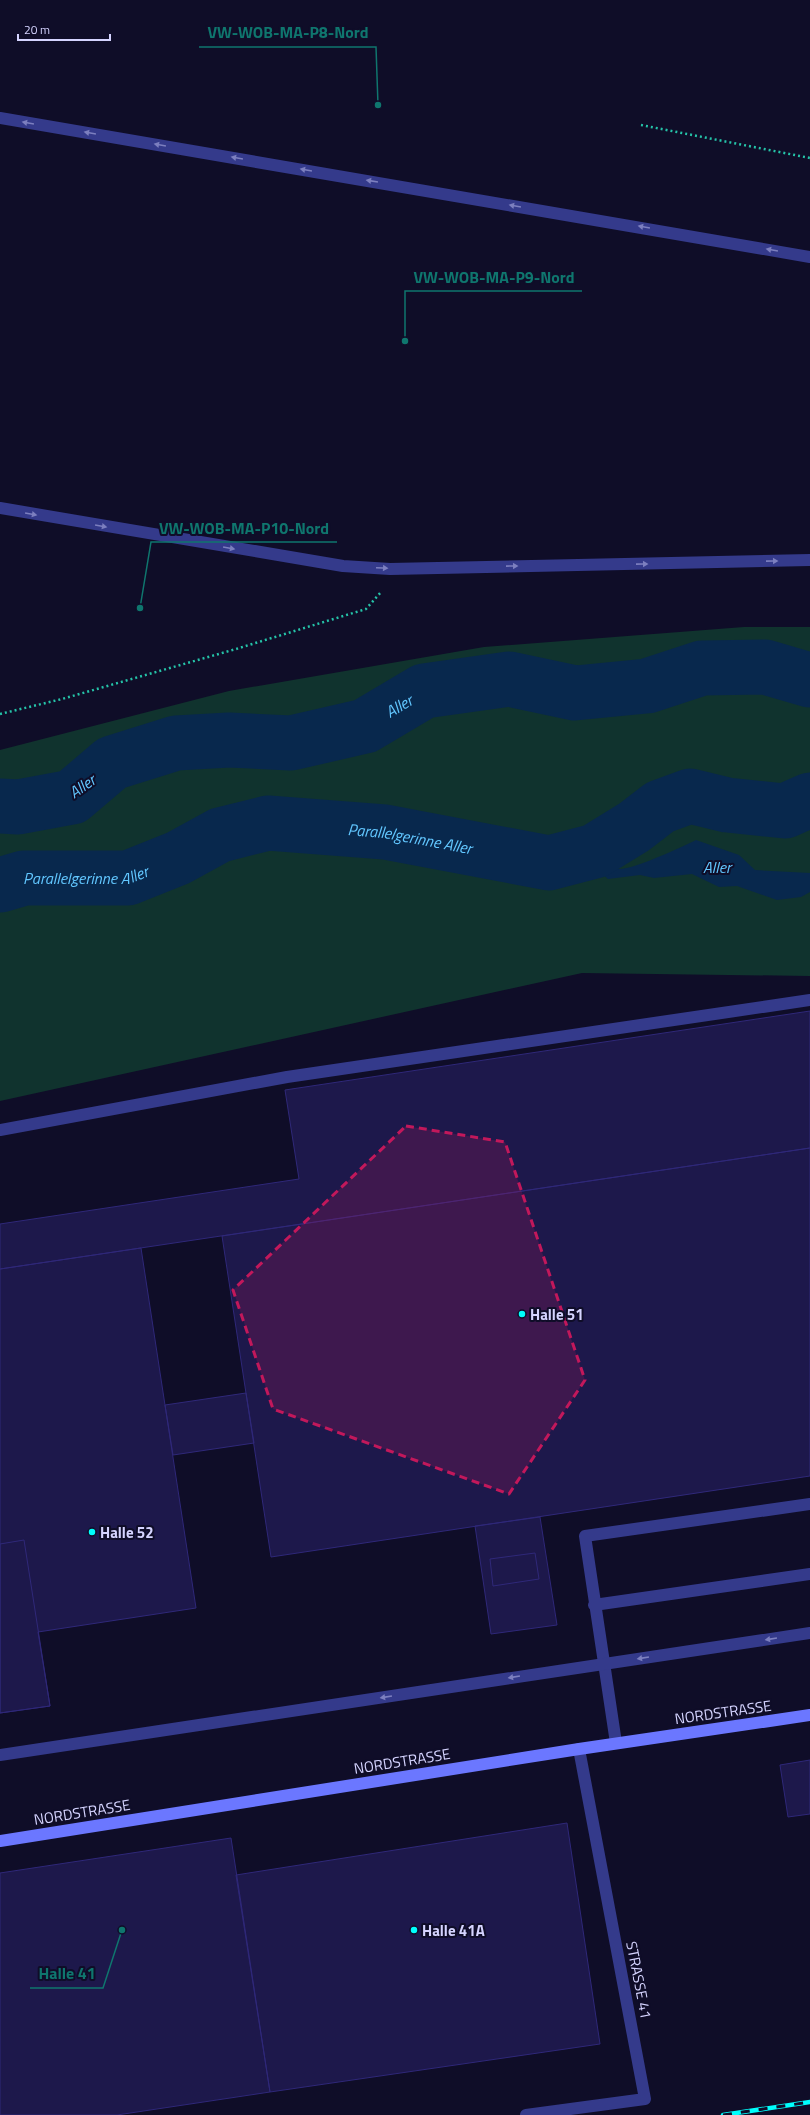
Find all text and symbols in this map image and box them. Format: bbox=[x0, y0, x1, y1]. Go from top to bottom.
scale bar bbox=[18, 16, 110, 42]
callout: VW-WOB-MA-P8-Nord bbox=[199, 19, 376, 47]
text: 20 m bbox=[24, 20, 50, 39]
text: VW-WOB-MA-P8-Nord bbox=[207, 20, 369, 44]
one-way arrow bbox=[22, 119, 34, 125]
one-way arrow bbox=[84, 130, 96, 136]
one-way arrow bbox=[154, 142, 166, 148]
one-way arrow bbox=[231, 155, 244, 161]
one-way arrow bbox=[300, 167, 312, 173]
one-way arrow bbox=[366, 178, 378, 184]
one-way arrow bbox=[509, 202, 522, 208]
one-way arrow bbox=[638, 224, 650, 230]
one-way arrow bbox=[766, 246, 778, 252]
callout: VW-WOB-MA-P9-Nord bbox=[405, 263, 582, 291]
text: VW-WOB-MA-P9-Nord bbox=[413, 265, 575, 289]
one-way arrow bbox=[25, 511, 37, 517]
callout: VW-WOB-MA-P10-Nord bbox=[151, 514, 337, 542]
text: VW-WOB-MA-P10-Nord bbox=[159, 516, 329, 540]
one-way arrow bbox=[95, 523, 107, 529]
one-way arrow bbox=[223, 545, 235, 551]
one-way arrow bbox=[766, 558, 779, 564]
one-way arrow bbox=[636, 561, 649, 567]
one-way arrow bbox=[506, 563, 519, 569]
one-way arrow bbox=[376, 565, 388, 572]
water label: Aller bbox=[381, 687, 419, 723]
water label: Aller bbox=[64, 767, 102, 804]
water label: Parallelgerinne Aller bbox=[347, 817, 476, 861]
water label: Aller bbox=[703, 855, 733, 879]
water label: Parallelgerinne Aller bbox=[23, 858, 154, 890]
place label: Halle 51 bbox=[530, 1303, 584, 1326]
marker: Halle 51 bbox=[517, 1309, 527, 1319]
place label: Halle 52 bbox=[100, 1521, 154, 1544]
marker: Halle 52 bbox=[87, 1527, 97, 1537]
one-way arrow bbox=[765, 1636, 778, 1642]
one-way arrow bbox=[637, 1655, 649, 1661]
one-way arrow bbox=[508, 1675, 520, 1681]
one-way arrow bbox=[380, 1694, 392, 1700]
street label: NORDSTRASSE bbox=[673, 1694, 773, 1730]
street label: NORDSTRASSE bbox=[352, 1742, 452, 1780]
street label: NORDSTRASSE bbox=[32, 1793, 132, 1831]
place label: Halle 41A bbox=[422, 1919, 485, 1942]
marker: Halle 41A bbox=[409, 1925, 419, 1935]
street label: STRASSE 41 bbox=[620, 1939, 658, 2021]
callout: Halle 41 bbox=[30, 1960, 103, 1988]
text: Halle 41 bbox=[38, 1961, 96, 1985]

